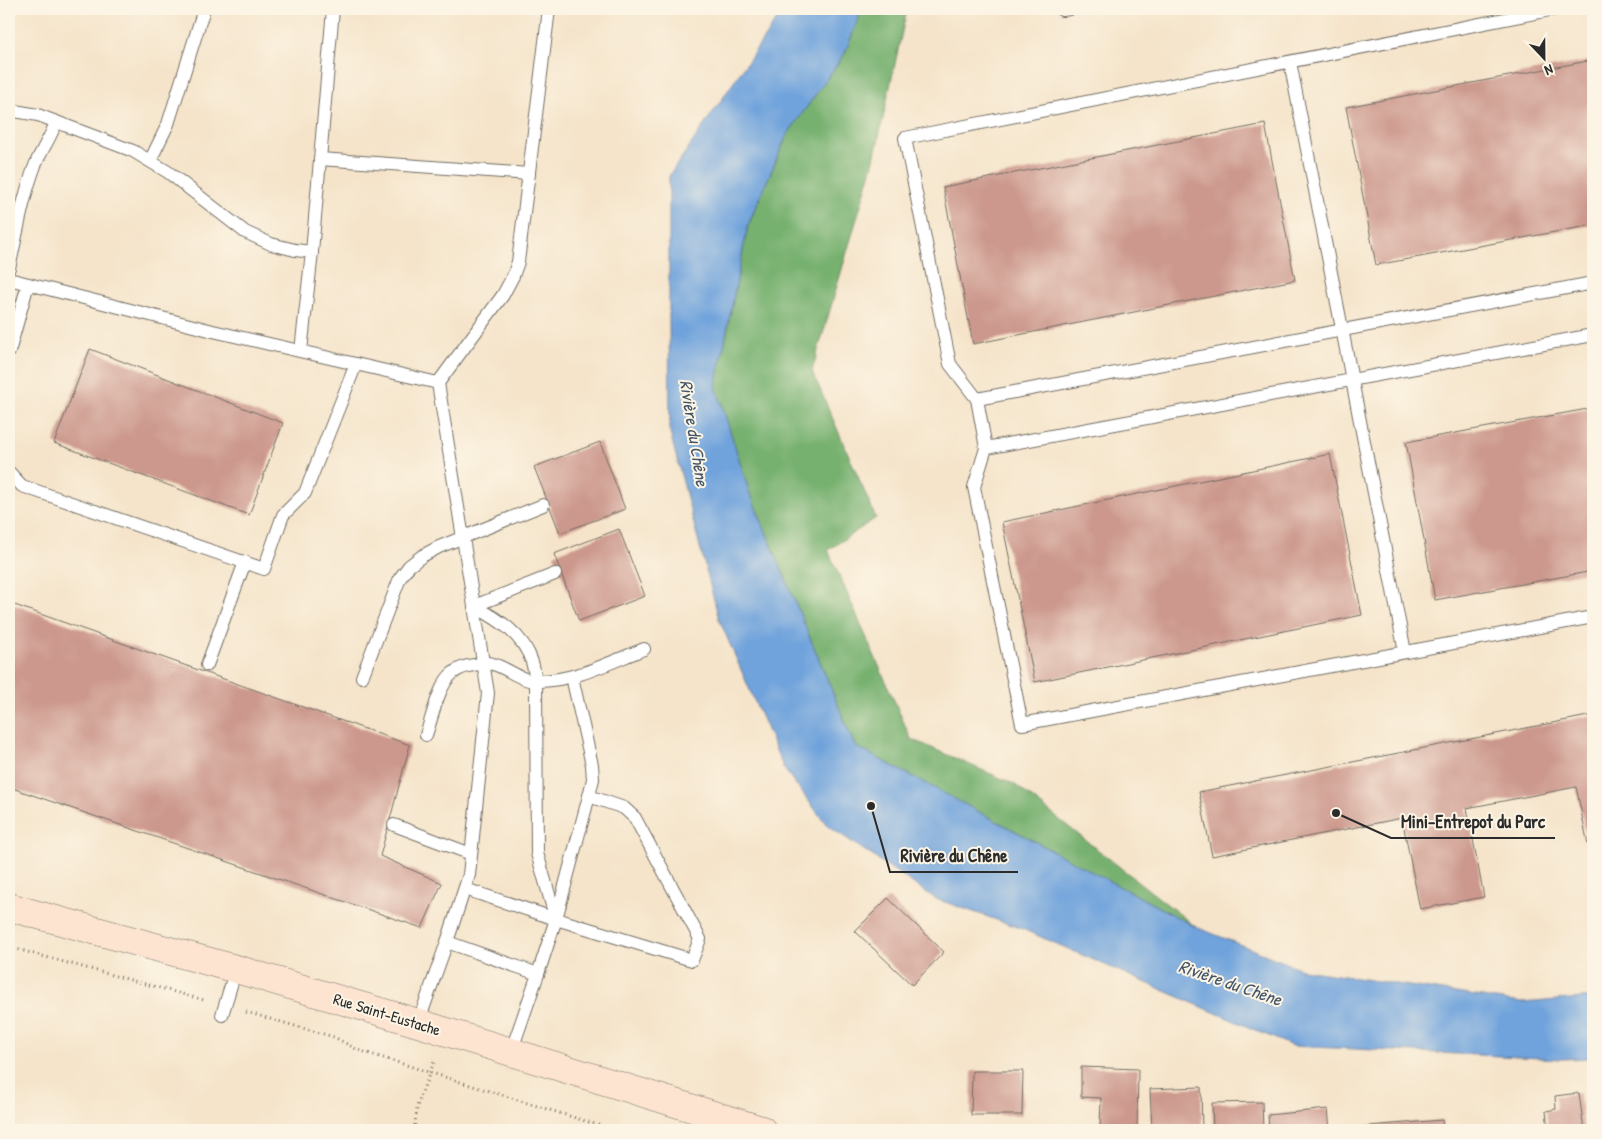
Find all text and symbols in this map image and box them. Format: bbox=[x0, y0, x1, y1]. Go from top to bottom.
north arrow bbox=[1520, 32, 1570, 82]
text: N bbox=[1542, 60, 1556, 81]
water label: Rivière du Chêne bbox=[674, 378, 715, 489]
callout: Mini-Entrepot du Parc bbox=[1391, 805, 1555, 838]
text: Mini-Entrepot du Parc bbox=[1401, 809, 1546, 835]
callout: Rivière du Chêne bbox=[890, 839, 1018, 872]
text: Rivière du Chêne bbox=[900, 843, 1008, 868]
water label: Rivière du Chêne bbox=[1175, 953, 1286, 1012]
street label: Rue Saint-Eustache bbox=[331, 987, 444, 1041]

